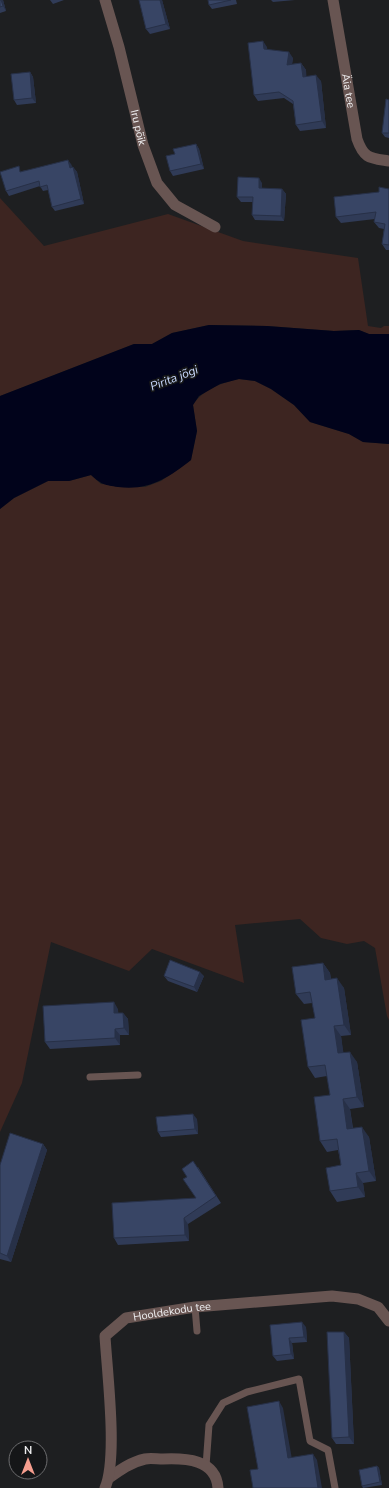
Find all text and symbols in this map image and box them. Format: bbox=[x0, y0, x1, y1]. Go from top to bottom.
street label: Äia tee bbox=[338, 72, 359, 109]
street label: Iru põik bbox=[127, 108, 150, 148]
water label: Pirita jõgi bbox=[148, 361, 201, 395]
street label: Hooldekodu tee bbox=[132, 1299, 212, 1325]
north arrow bbox=[8, 1440, 48, 1480]
text: N bbox=[24, 1443, 32, 1458]

